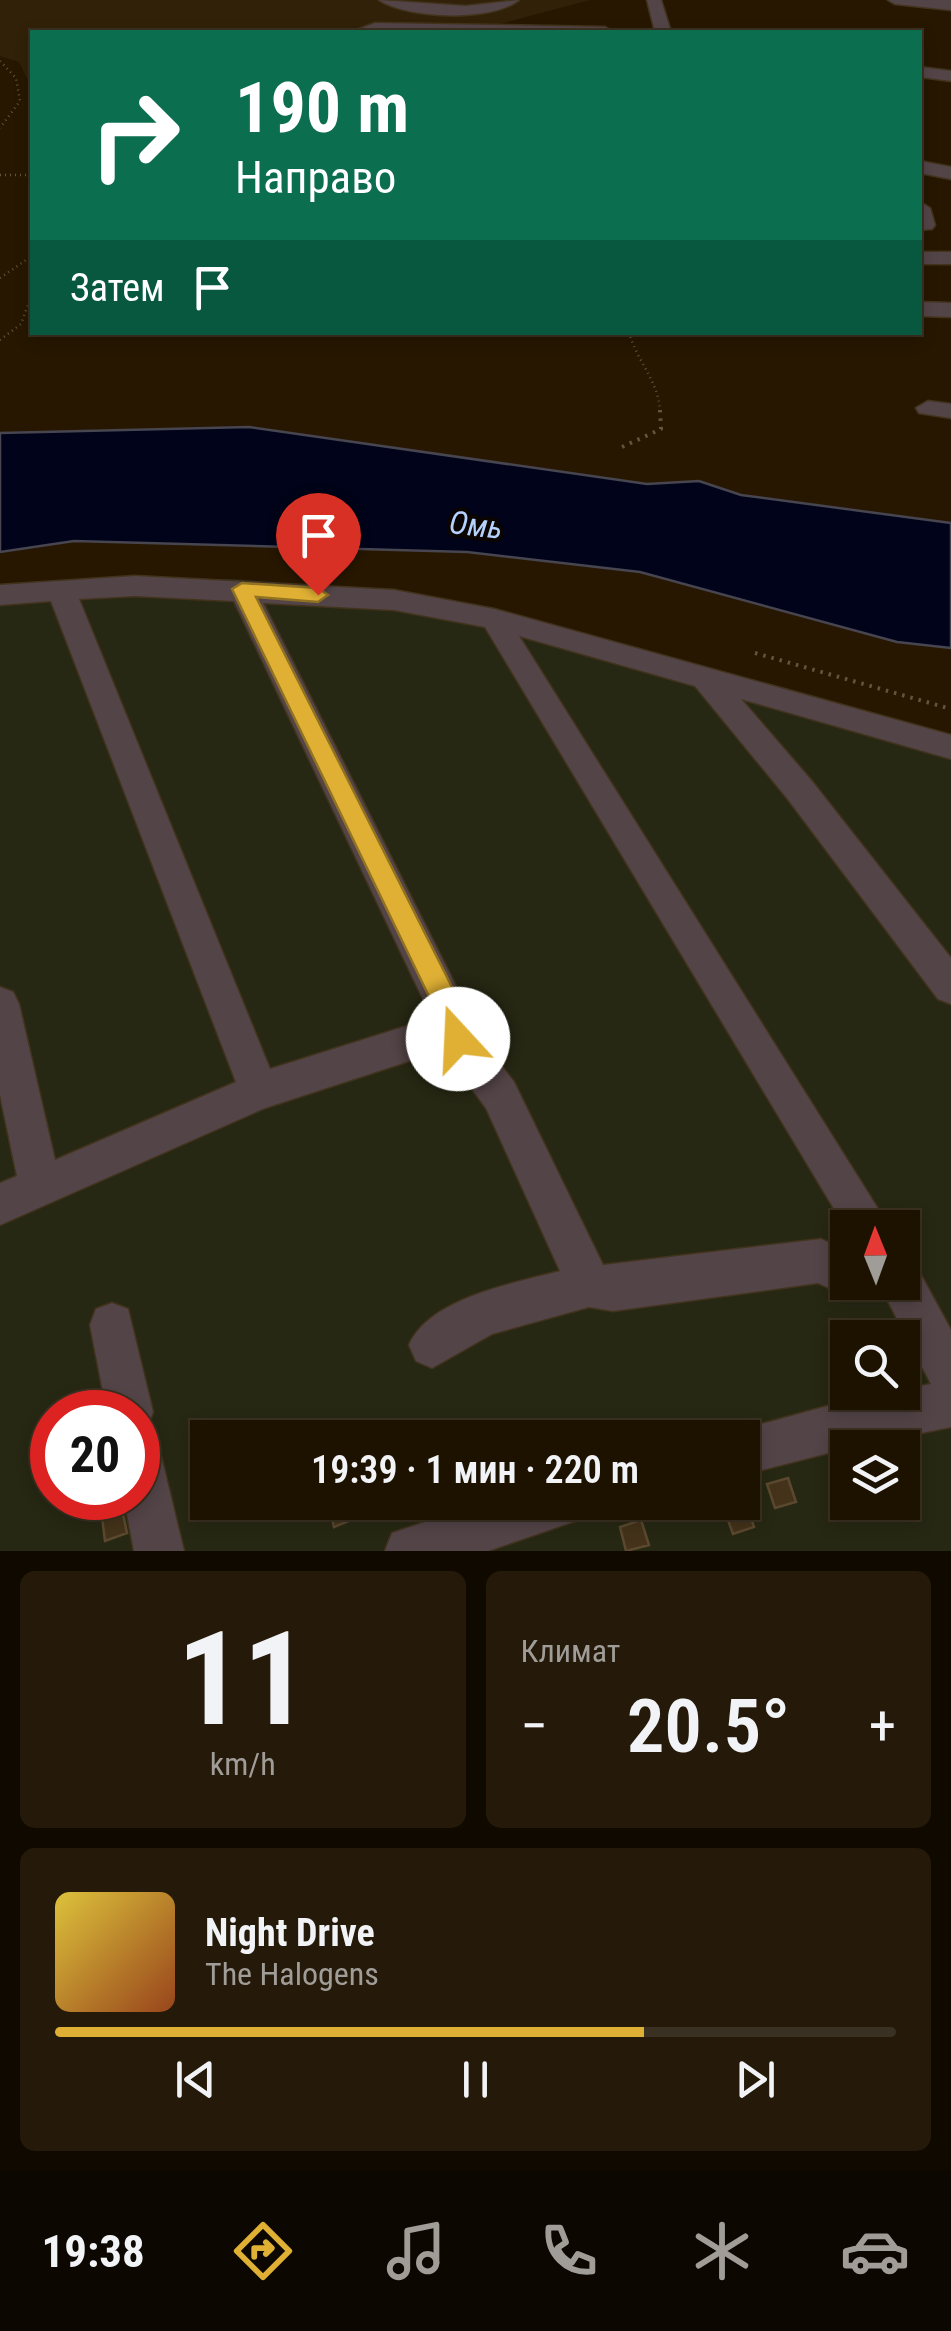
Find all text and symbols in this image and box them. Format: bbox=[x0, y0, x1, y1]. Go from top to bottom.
text: 190 m bbox=[235, 67, 409, 149]
icon: right bbox=[70, 70, 200, 200]
text: Направо bbox=[235, 151, 396, 204]
icon: arrive bbox=[185, 260, 240, 315]
text: Затем bbox=[70, 266, 165, 310]
pin bbox=[276, 493, 361, 596]
water label: Омь bbox=[447, 503, 505, 547]
icon: arrive bbox=[291, 508, 346, 563]
position arrow bbox=[406, 987, 510, 1091]
north arrow bbox=[830, 1210, 920, 1300]
map controls bbox=[830, 1210, 920, 1520]
button: search bbox=[830, 1320, 920, 1410]
speed limit sign: 20 bbox=[30, 1390, 160, 1520]
button: layers bbox=[830, 1430, 920, 1520]
text: 19:39 · 1 мин · 220 m bbox=[311, 1448, 639, 1492]
text: 11 bbox=[177, 1603, 308, 1756]
text: Климат bbox=[521, 1632, 620, 1670]
text: 20.5° bbox=[627, 1682, 790, 1770]
text: − bbox=[521, 1694, 548, 1758]
text: + bbox=[869, 1694, 896, 1758]
text: km/h bbox=[210, 1745, 276, 1783]
text: Night Drive bbox=[205, 1911, 375, 1955]
text: The Halogens bbox=[205, 1955, 379, 1993]
icon: previous bbox=[168, 2052, 223, 2107]
icon: pause bbox=[448, 2052, 503, 2107]
icon: next bbox=[728, 2052, 783, 2107]
icon: directions bbox=[228, 2216, 298, 2286]
icon: music bbox=[381, 2216, 451, 2286]
icon: phone bbox=[534, 2216, 604, 2286]
icon: climate bbox=[687, 2216, 757, 2286]
icon: car bbox=[840, 2216, 910, 2286]
text: 19:38 bbox=[41, 2225, 145, 2278]

